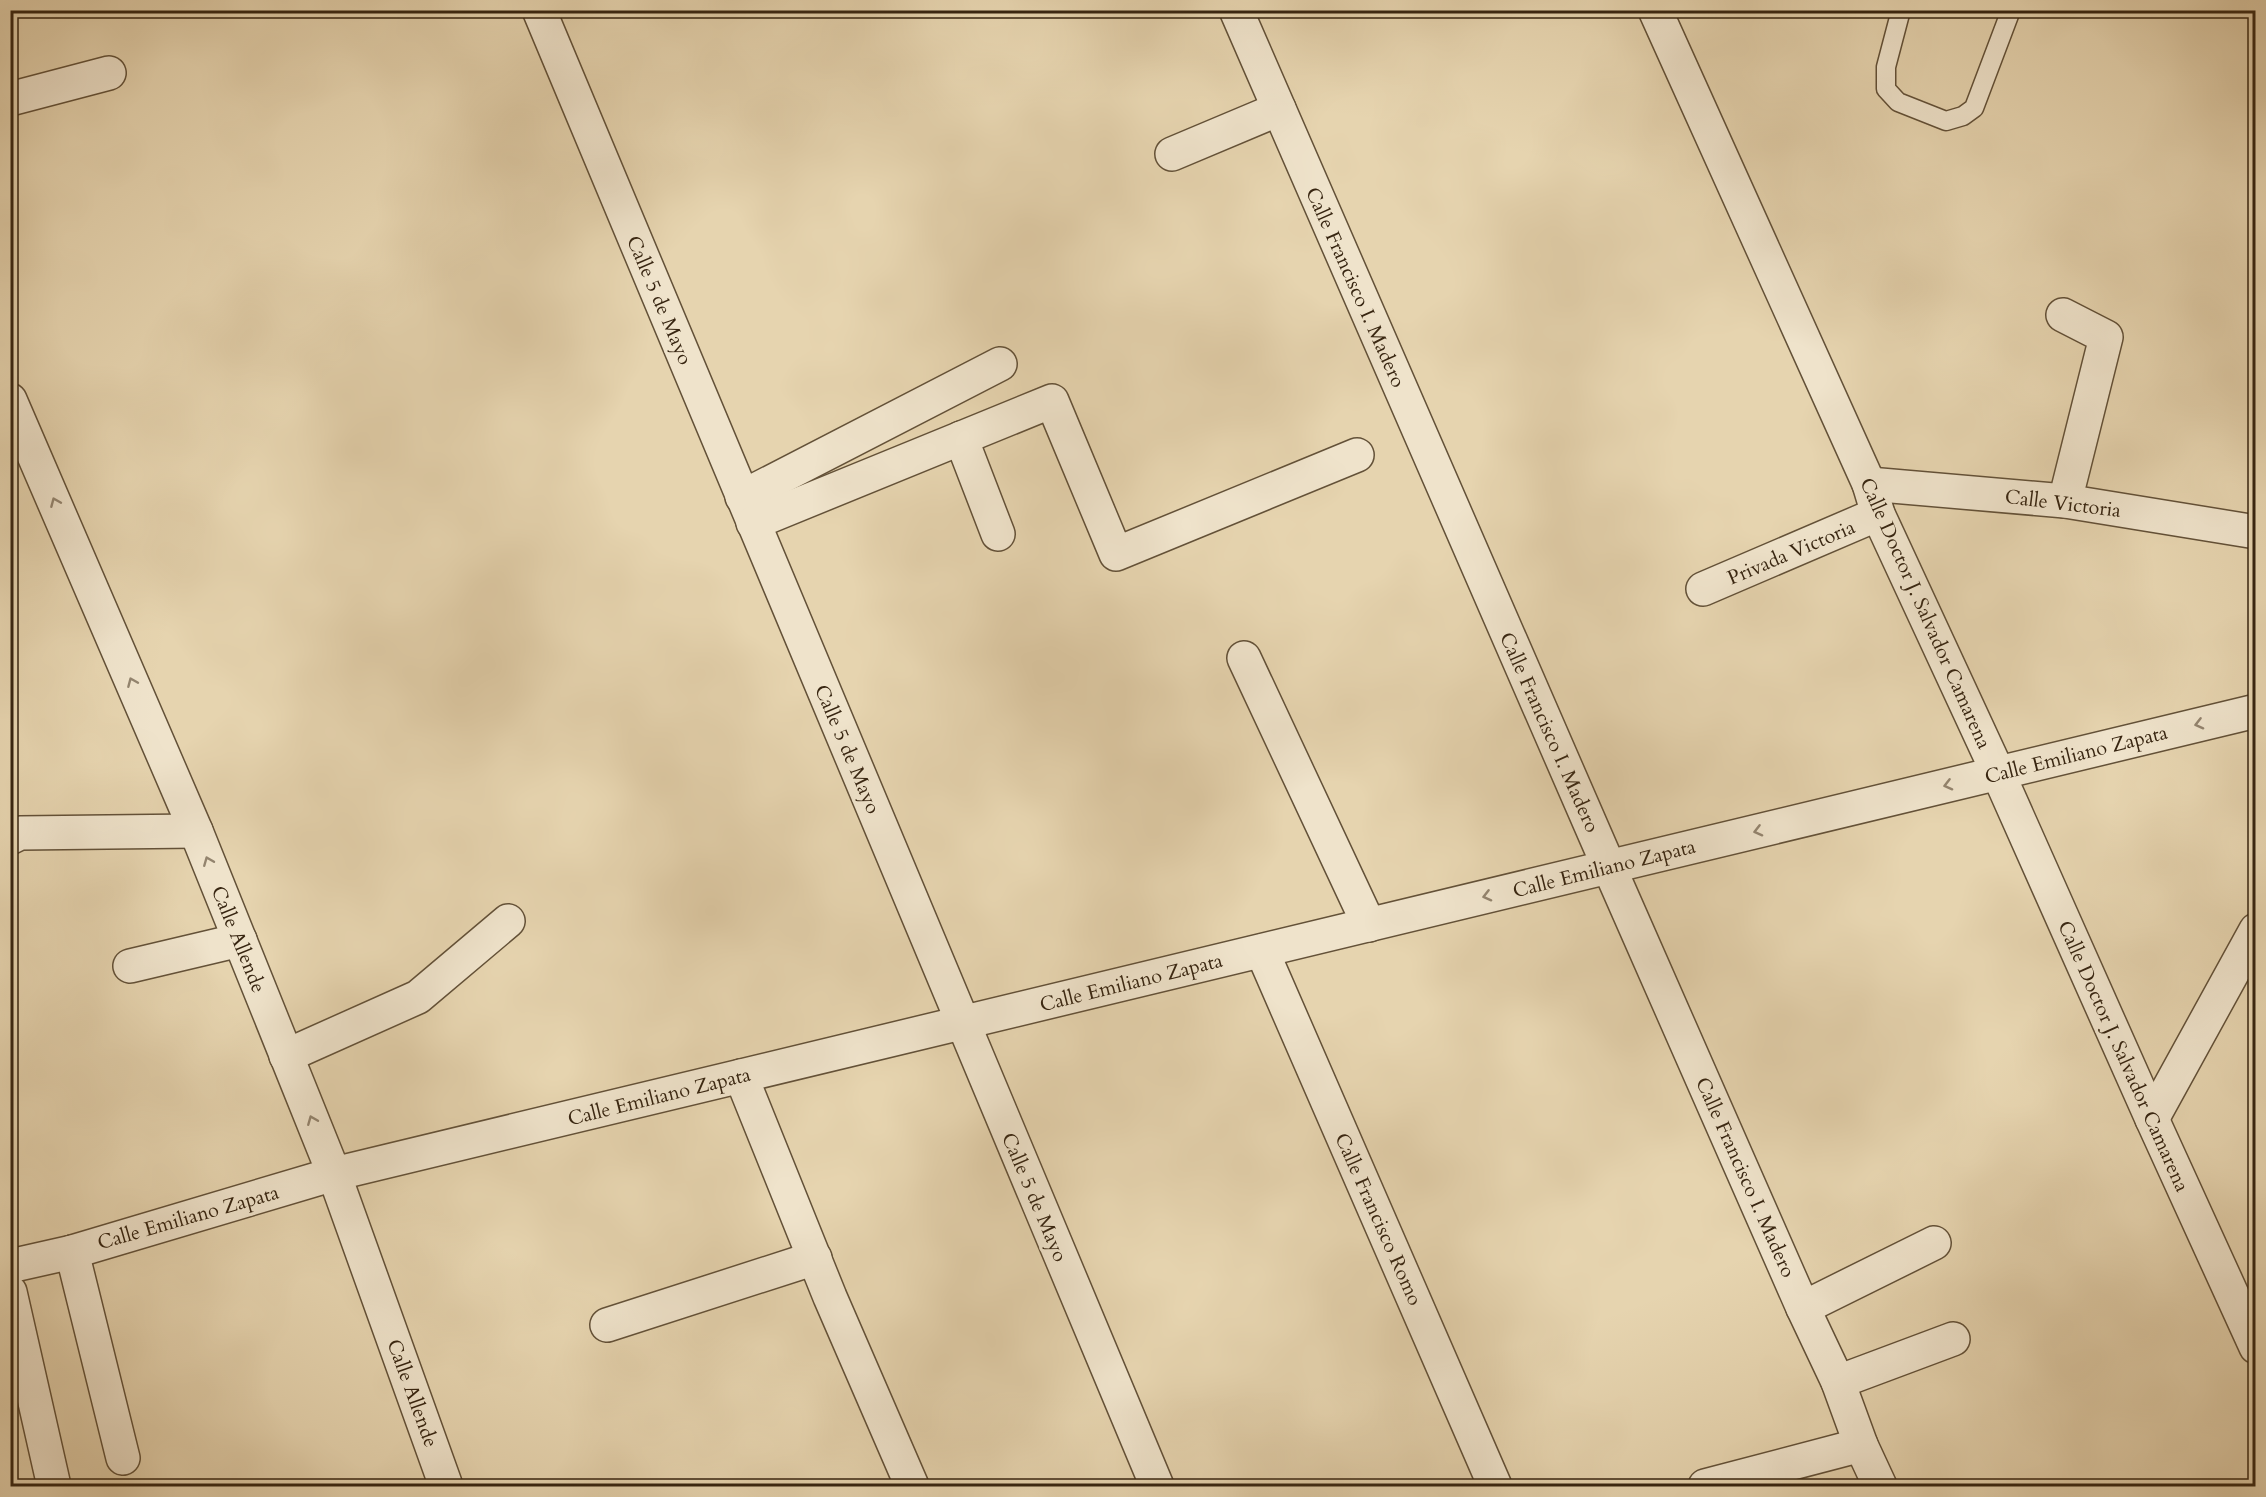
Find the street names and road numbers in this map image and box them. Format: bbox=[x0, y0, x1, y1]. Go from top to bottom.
street label: Calle Francisco I. Madero bbox=[1299, 183, 1412, 392]
street label: Calle 5 de Mayo bbox=[620, 231, 699, 369]
street label: Calle Doctor J. Salvador Camarena bbox=[1853, 473, 1998, 753]
street label: Calle Victoria bbox=[2003, 483, 2123, 524]
street label: Privada Victoria bbox=[1723, 513, 1860, 592]
street label: Calle Francisco I. Madero bbox=[1493, 628, 1606, 837]
street label: Calle 5 de Mayo bbox=[808, 680, 887, 818]
street label: Calle Emiliano Zapata bbox=[1982, 719, 2171, 790]
street label: Calle Emiliano Zapata bbox=[1510, 833, 1699, 904]
street label: Calle Allende bbox=[205, 882, 272, 997]
street label: Calle Doctor J. Salvador Camarena bbox=[2051, 916, 2196, 1196]
street label: Calle Emiliano Zapata bbox=[1037, 947, 1226, 1018]
street label: Calle Emiliano Zapata bbox=[565, 1061, 754, 1132]
street label: Calle Francisco I. Madero bbox=[1689, 1073, 1802, 1282]
street label: Calle 5 de Mayo bbox=[995, 1128, 1074, 1266]
street label: Calle Francisco Romo bbox=[1328, 1129, 1429, 1310]
street label: Calle Emiliano Zapata bbox=[94, 1179, 282, 1256]
street label: Calle Allende bbox=[380, 1335, 445, 1451]

